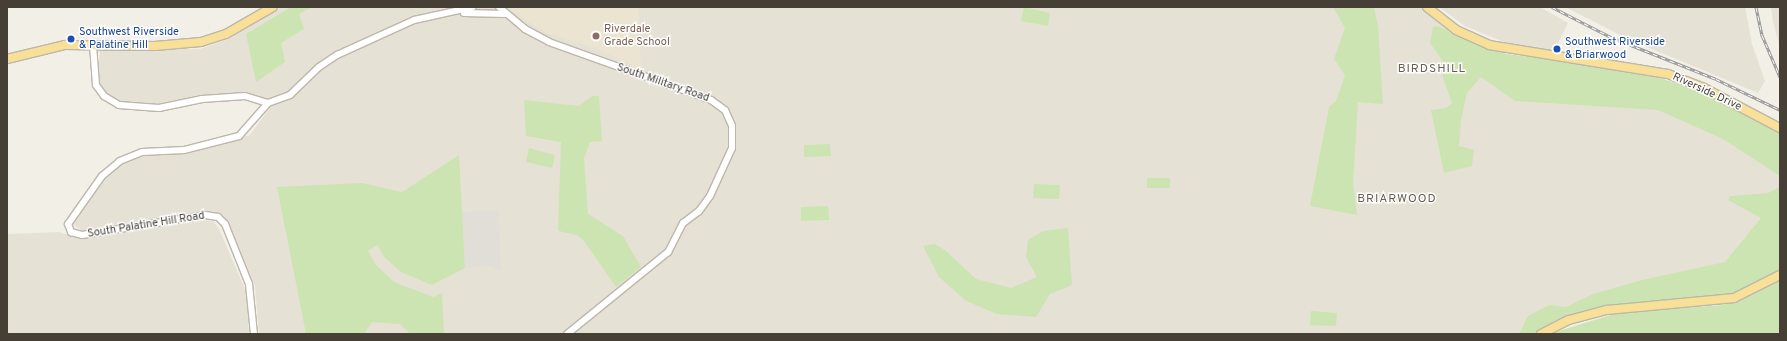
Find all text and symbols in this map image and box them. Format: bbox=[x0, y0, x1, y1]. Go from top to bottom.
place label: Riverdale Grade School bbox=[604, 23, 670, 49]
place label: Southwest Riverside & Palatine Hill bbox=[79, 26, 179, 52]
marker: Riverdale Grade School bbox=[591, 31, 601, 41]
marker: Southwest Riverside & Palatine Hill bbox=[66, 34, 76, 44]
place label: Southwest Riverside & Briarwood bbox=[1565, 36, 1665, 62]
marker: Southwest Riverside & Briarwood bbox=[1552, 44, 1562, 54]
street label: South Military Road bbox=[615, 61, 711, 105]
district label: BIRDSHILL bbox=[1398, 63, 1466, 77]
street label: Riverside Drive bbox=[1670, 70, 1744, 114]
district label: BRIARWOOD bbox=[1357, 193, 1437, 207]
street label: South Palatine Hill Road bbox=[87, 209, 205, 241]

